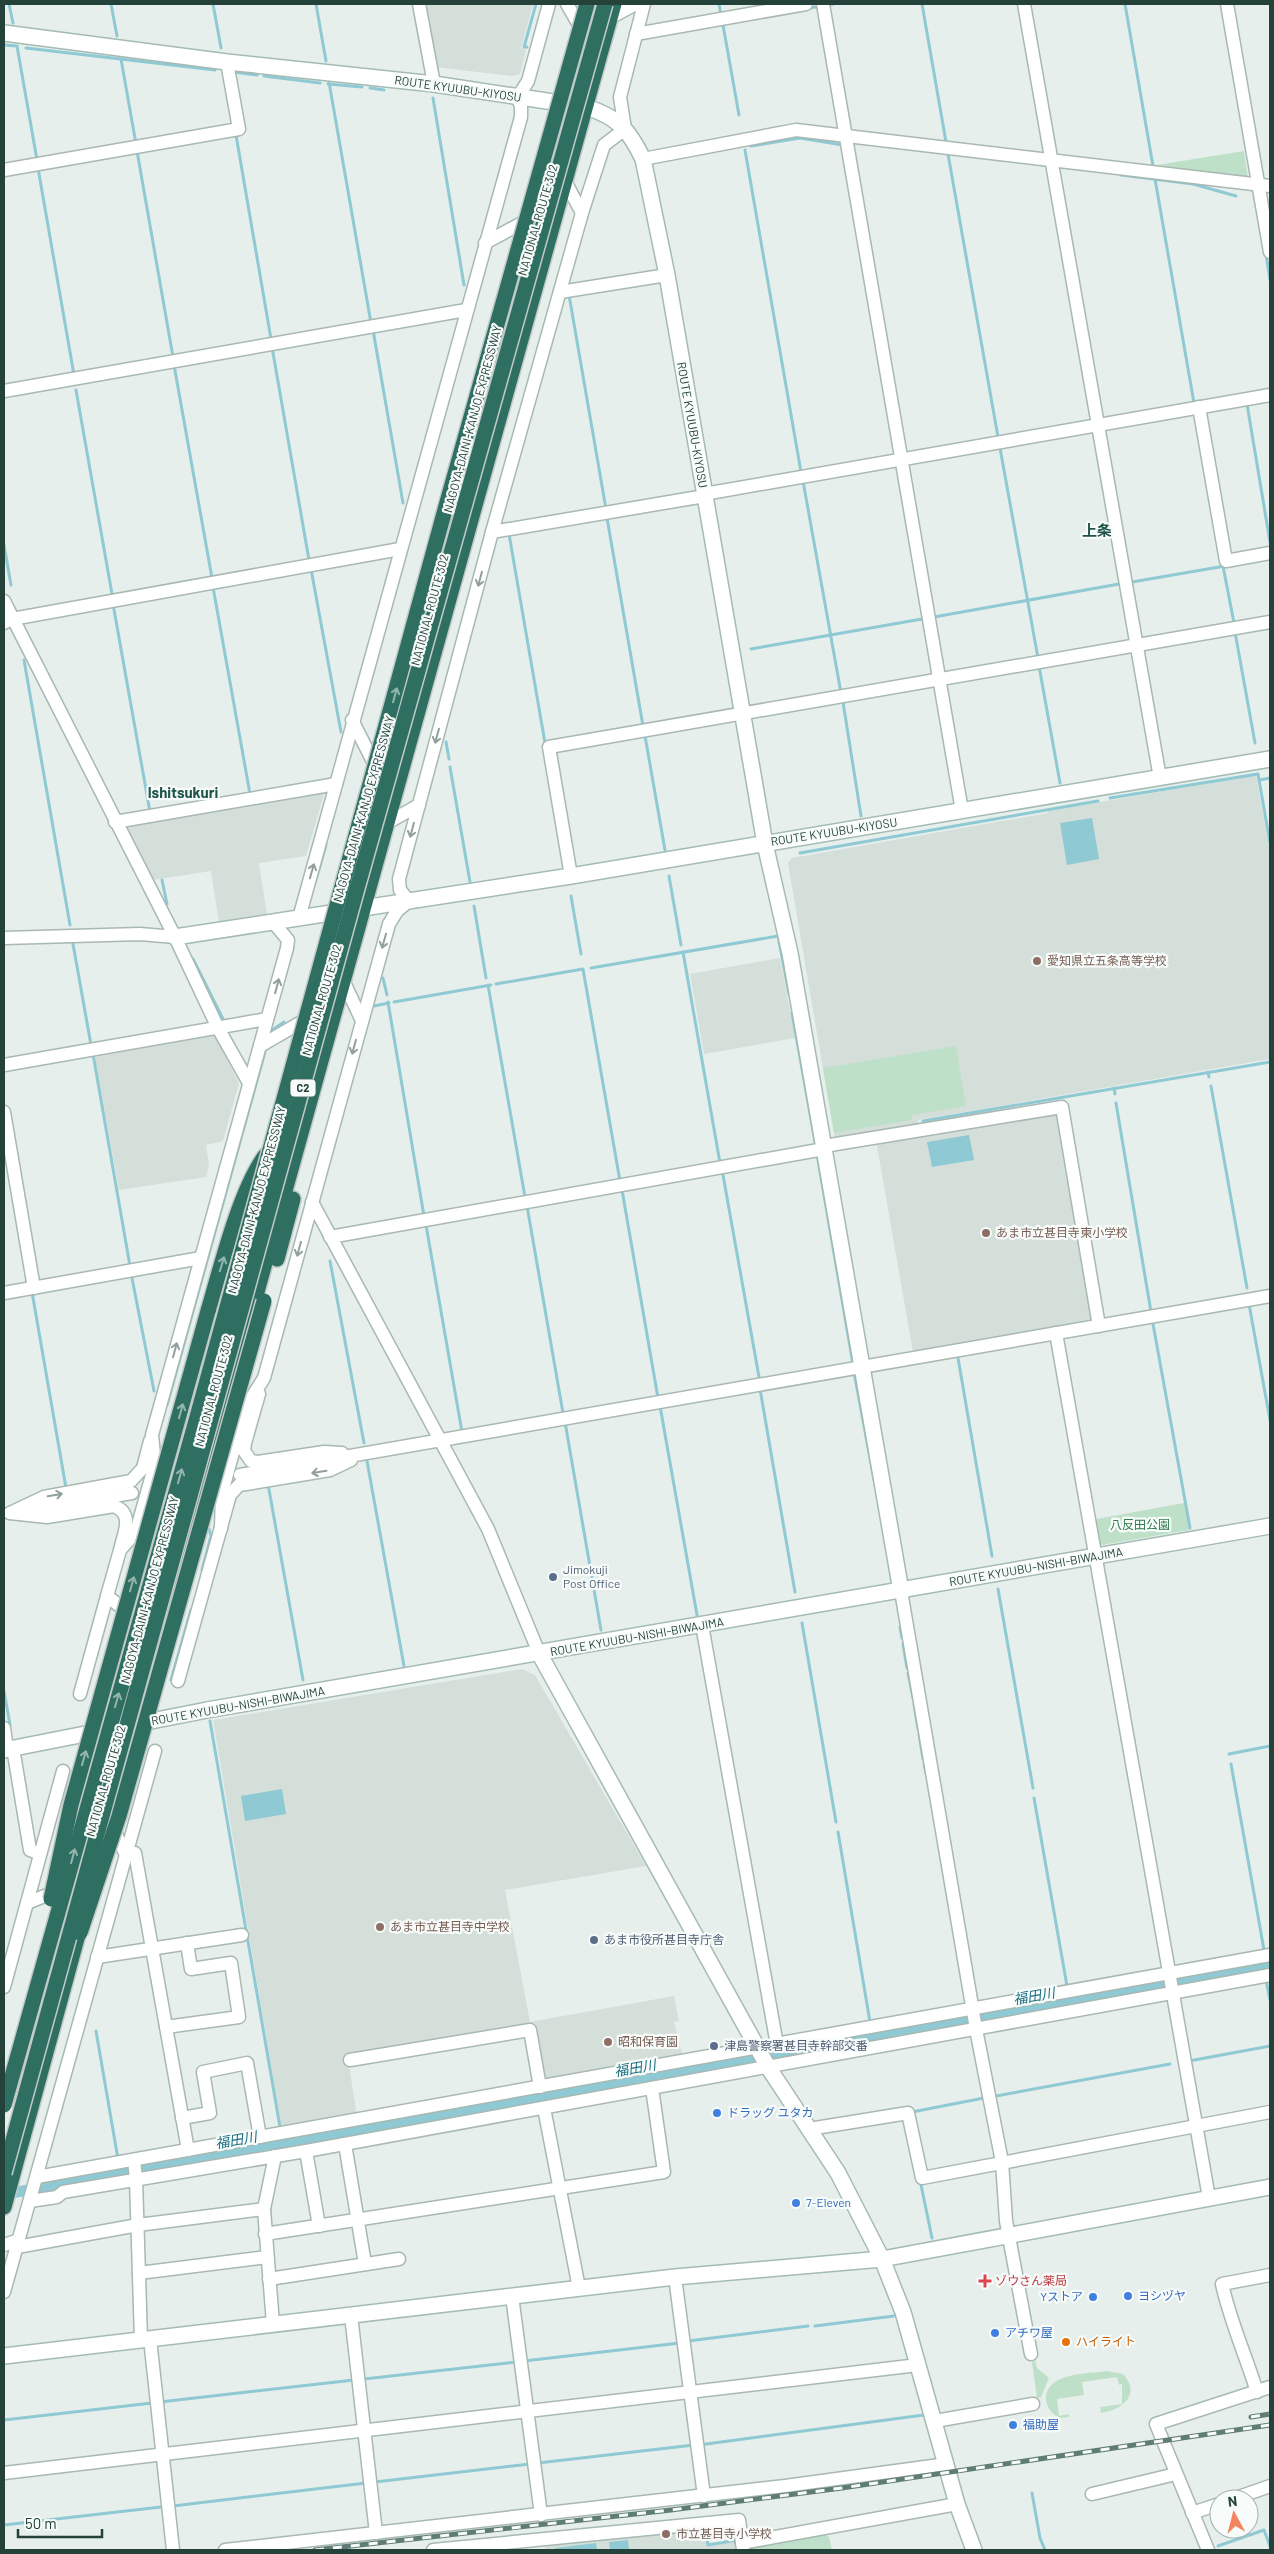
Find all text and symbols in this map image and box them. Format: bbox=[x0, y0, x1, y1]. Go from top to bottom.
street label: ROUTE KYUUBU-KIYOSU bbox=[394, 72, 522, 104]
street label: NATIONAL ROUTE 302 bbox=[514, 162, 560, 277]
street label: NAGOYA-DAINI-KANJO EXPRESSWAY bbox=[440, 323, 504, 514]
street label: ROUTE KYUUBU-KIYOSU bbox=[675, 361, 711, 489]
district label: 上条 bbox=[1082, 521, 1112, 539]
street label: NATIONAL ROUTE 302 bbox=[407, 552, 451, 667]
one-way arrow bbox=[474, 571, 484, 587]
one-way arrow bbox=[390, 687, 400, 703]
street label: NAGOYA-DAINI-KANJO EXPRESSWAY bbox=[330, 714, 396, 904]
one-way arrow bbox=[432, 728, 442, 744]
district label: Ishitsukuri bbox=[148, 783, 218, 801]
street label: ROUTE KYUUBU-KIYOSU bbox=[770, 814, 898, 848]
one-way arrow bbox=[407, 821, 416, 837]
one-way arrow bbox=[308, 864, 317, 880]
one-way arrow bbox=[379, 933, 389, 949]
street label: NATIONAL ROUTE 302 bbox=[298, 942, 344, 1057]
place label: 愛知県立五条高等学校 bbox=[1047, 953, 1167, 967]
marker: 愛知県立五条高等学校 bbox=[1031, 955, 1043, 967]
one-way arrow bbox=[272, 978, 282, 994]
one-way arrow bbox=[349, 1038, 359, 1054]
road number: C2 bbox=[290, 1080, 316, 1096]
street label: NAGOYA-DAINI-KANJO EXPRESSWAY bbox=[224, 1104, 288, 1295]
place label: あま市立甚目寺東小学校 bbox=[996, 1225, 1128, 1239]
marker: あま市立甚目寺東小学校 bbox=[980, 1227, 992, 1239]
one-way arrow bbox=[293, 1241, 303, 1257]
one-way arrow bbox=[218, 1257, 228, 1273]
street label: NATIONAL ROUTE 302 bbox=[191, 1333, 235, 1448]
one-way arrow bbox=[171, 1342, 181, 1358]
one-way arrow bbox=[176, 1403, 186, 1419]
one-way arrow bbox=[311, 1467, 327, 1477]
one-way arrow bbox=[176, 1468, 186, 1484]
one-way arrow bbox=[46, 1490, 62, 1500]
street label: NAGOYA-DAINI-KANJO EXPRESSWAY bbox=[117, 1494, 181, 1685]
park label: 八反田公園 bbox=[1110, 1517, 1170, 1531]
street label: ROUTE KYUUBU-NISHI-BIWAJIMA bbox=[948, 1544, 1124, 1588]
place label: Jimokuji Post Office bbox=[563, 1562, 620, 1590]
marker: Jimokuji Post Office bbox=[547, 1571, 559, 1583]
one-way arrow bbox=[128, 1577, 138, 1593]
street label: ROUTE KYUUBU-NISHI-BIWAJIMA bbox=[549, 1614, 725, 1658]
street label: ROUTE KYUUBU-NISHI-BIWAJIMA bbox=[150, 1683, 326, 1727]
one-way arrow bbox=[112, 1692, 122, 1708]
street label: NATIONAL ROUTE 302 bbox=[82, 1723, 128, 1838]
one-way arrow bbox=[80, 1750, 90, 1766]
one-way arrow bbox=[68, 1848, 78, 1864]
place label: あま市立甚目寺中学校 bbox=[390, 1919, 510, 1933]
marker: あま市立甚目寺中学校 bbox=[374, 1921, 386, 1933]
place label: あま市役所甚目寺庁舎 bbox=[604, 1932, 724, 1946]
marker: あま市役所甚目寺庁舎 bbox=[588, 1934, 600, 1946]
water label: 福田川 bbox=[1012, 1983, 1058, 2008]
place label: 昭和保育園 bbox=[618, 2034, 678, 2048]
marker: 昭和保育園 bbox=[602, 2036, 614, 2048]
place label: 津島警察署甚目寺幹部交番 bbox=[724, 2038, 868, 2052]
marker: 津島警察署甚目寺幹部交番 bbox=[708, 2040, 720, 2052]
water label: 福田川 bbox=[613, 2055, 659, 2080]
place label: ドラッグ ユタカ bbox=[727, 2105, 813, 2119]
marker: ドラッグ ユタカ bbox=[711, 2107, 723, 2119]
water label: 福田川 bbox=[214, 2127, 260, 2152]
place label: 7-Eleven bbox=[806, 2195, 851, 2209]
marker: 7-Eleven bbox=[790, 2197, 802, 2209]
place label: ゾウさん薬局 bbox=[995, 2273, 1067, 2287]
marker: ゾウさん薬局 bbox=[979, 2275, 991, 2287]
place label: ヨシヅヤ bbox=[1138, 2288, 1186, 2302]
place label: Yストア bbox=[1040, 2289, 1083, 2303]
marker: ヨシヅヤ bbox=[1122, 2290, 1134, 2302]
marker: Yストア bbox=[1087, 2291, 1099, 2303]
place label: アチワ屋 bbox=[1005, 2325, 1053, 2339]
marker: アチワ屋 bbox=[989, 2327, 1001, 2339]
place label: ハイライト bbox=[1076, 2334, 1136, 2348]
marker: ハイライト bbox=[1060, 2336, 1072, 2348]
place label: 福助屋 bbox=[1023, 2417, 1059, 2431]
marker: 福助屋 bbox=[1007, 2419, 1019, 2431]
north arrow bbox=[1209, 2489, 1259, 2539]
text: N bbox=[1227, 2492, 1238, 2510]
scale bar bbox=[18, 2506, 101, 2538]
text: 50 m bbox=[25, 2514, 57, 2532]
place label: 市立甚目寺小学校 bbox=[676, 2526, 772, 2540]
marker: 市立甚目寺小学校 bbox=[660, 2528, 672, 2540]

